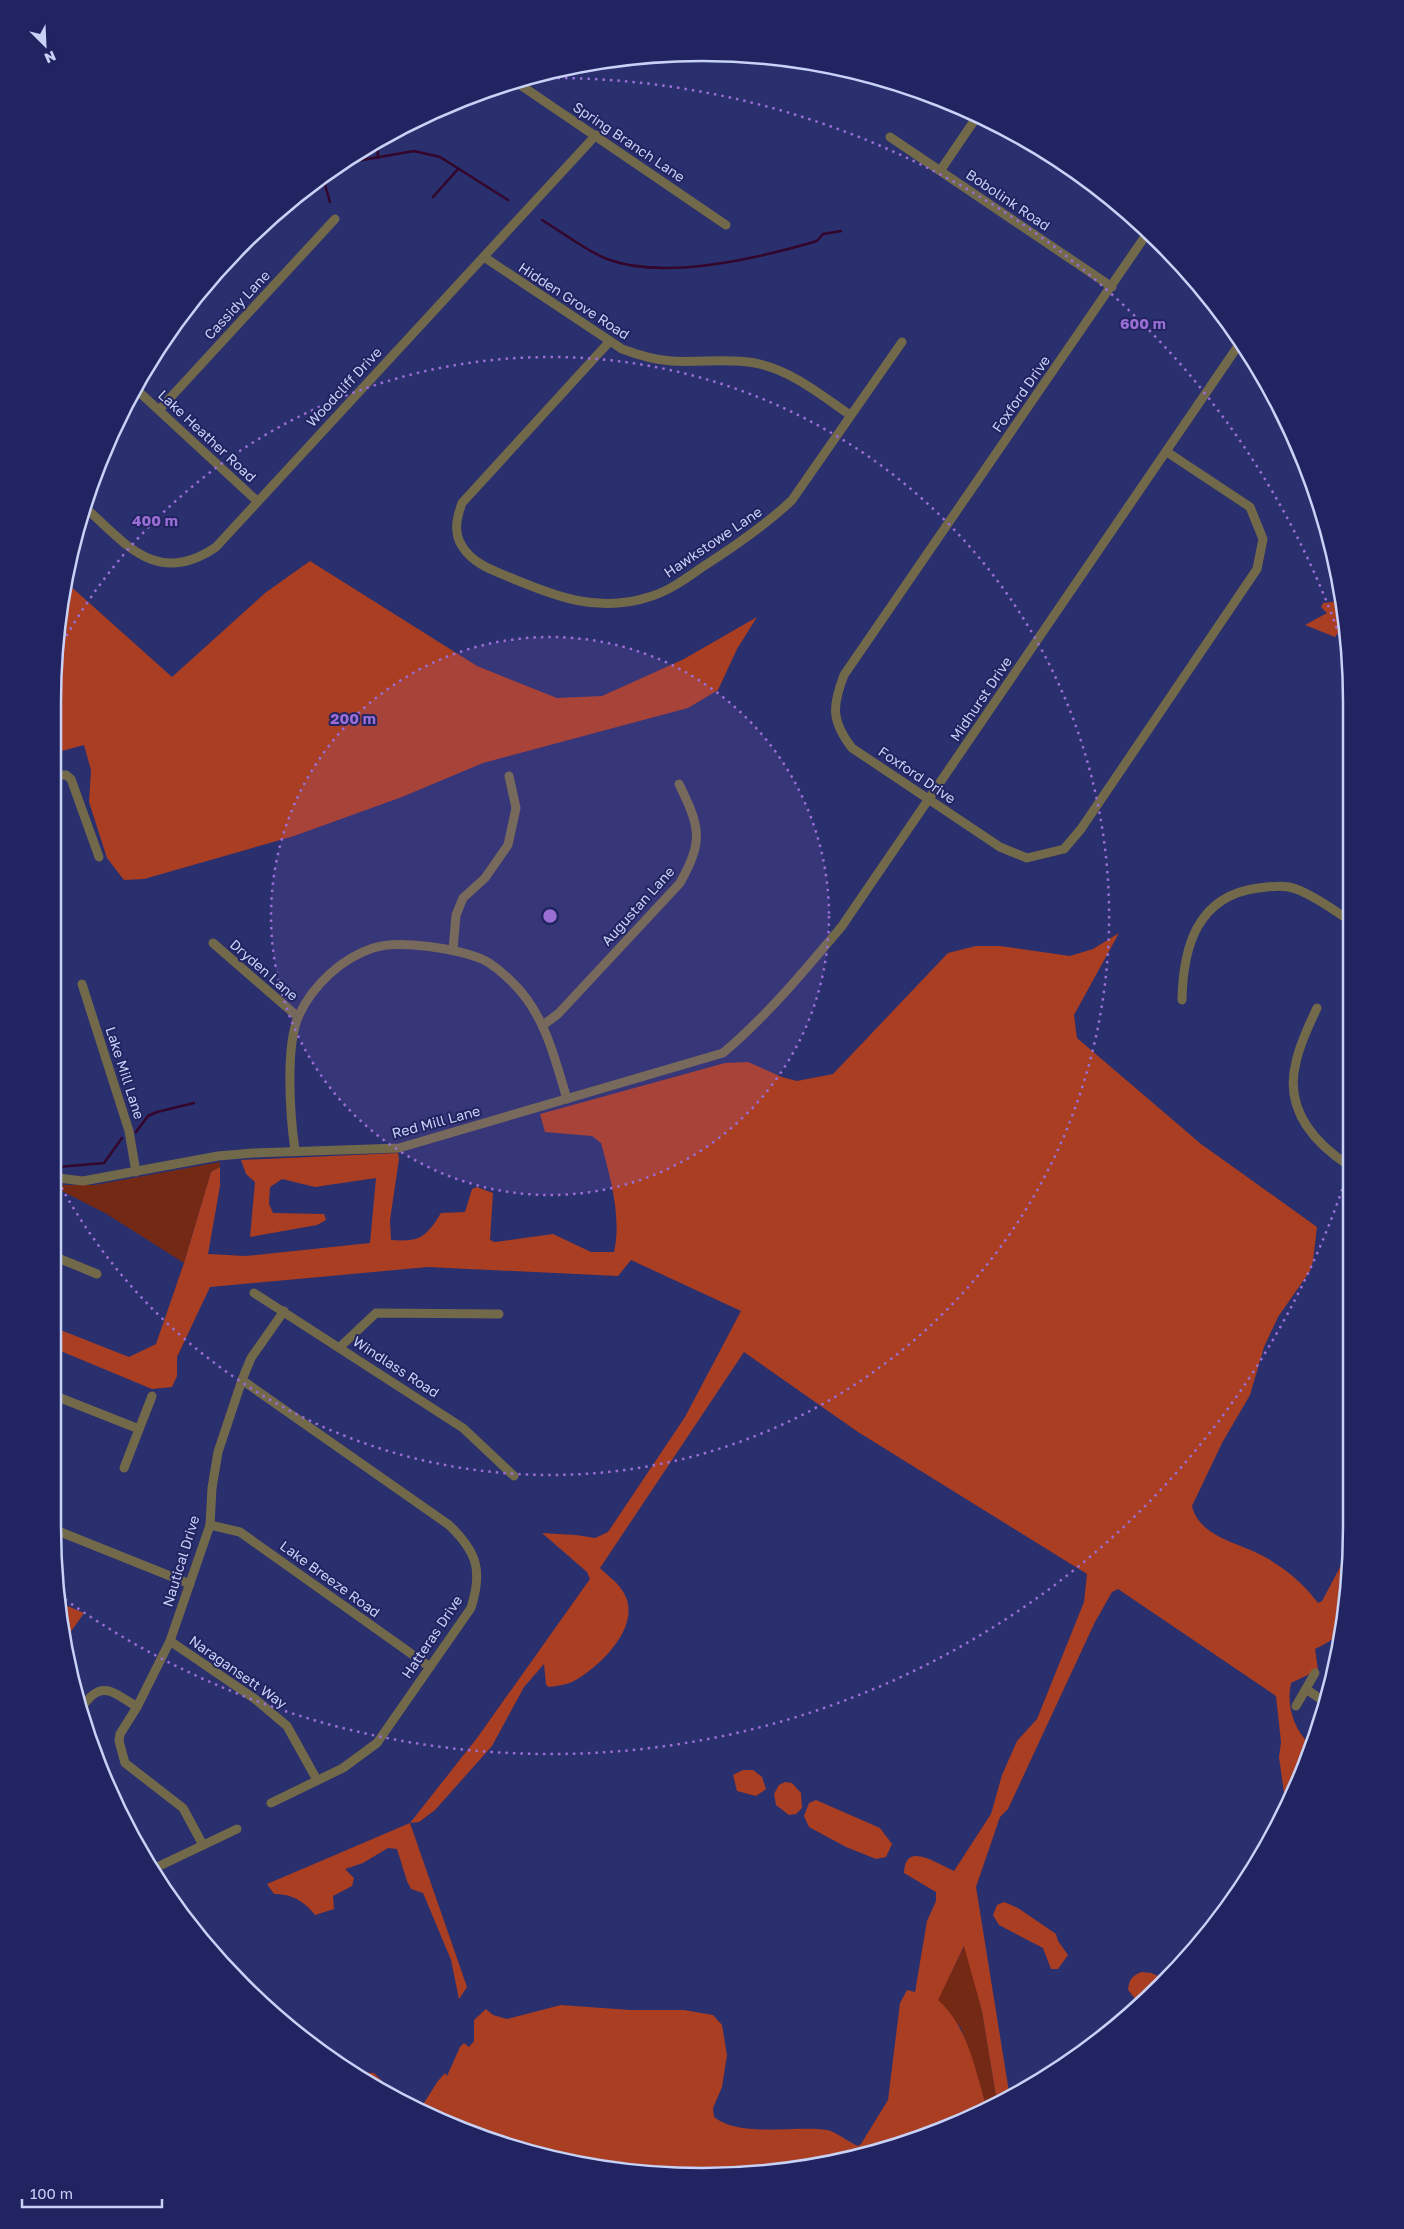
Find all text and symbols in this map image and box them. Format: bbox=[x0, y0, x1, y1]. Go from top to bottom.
north arrow bbox=[20, 20, 70, 70]
text: N bbox=[42, 47, 59, 67]
street label: Spring Branch Lane bbox=[570, 98, 688, 185]
street label: Bobolink Road bbox=[963, 165, 1053, 234]
street label: Hidden Grove Road bbox=[516, 258, 633, 343]
street label: Cassidy Lane bbox=[200, 266, 273, 343]
text: 600 m bbox=[1120, 314, 1166, 332]
street label: Woodcliff Drive bbox=[302, 343, 385, 430]
street label: Foxford Drive bbox=[988, 352, 1053, 435]
street label: Lake Heather Road bbox=[155, 386, 260, 485]
street label: Hawkstowe Lane bbox=[660, 503, 765, 581]
text: 400 m bbox=[132, 511, 178, 529]
street label: Midhurst Drive bbox=[946, 653, 1015, 744]
text: 200 m bbox=[330, 709, 376, 727]
street label: Foxford Drive bbox=[875, 743, 959, 807]
street label: Augustan Lane bbox=[598, 863, 678, 949]
centre of rings bbox=[541, 907, 559, 925]
street label: Dryden Lane bbox=[227, 935, 302, 1004]
street label: Lake Mill Lane bbox=[103, 1024, 148, 1121]
street label: Red Mill Lane bbox=[390, 1102, 482, 1141]
street label: Windlass Road bbox=[350, 1332, 443, 1401]
street label: Nautical Drive bbox=[159, 1513, 202, 1609]
street label: Lake Breeze Road bbox=[277, 1537, 384, 1621]
street label: Hatteras Drive bbox=[398, 1592, 466, 1681]
street label: Naragansett Way bbox=[186, 1632, 291, 1712]
scale bar bbox=[22, 2176, 162, 2208]
text: 100 m bbox=[30, 2184, 73, 2202]

